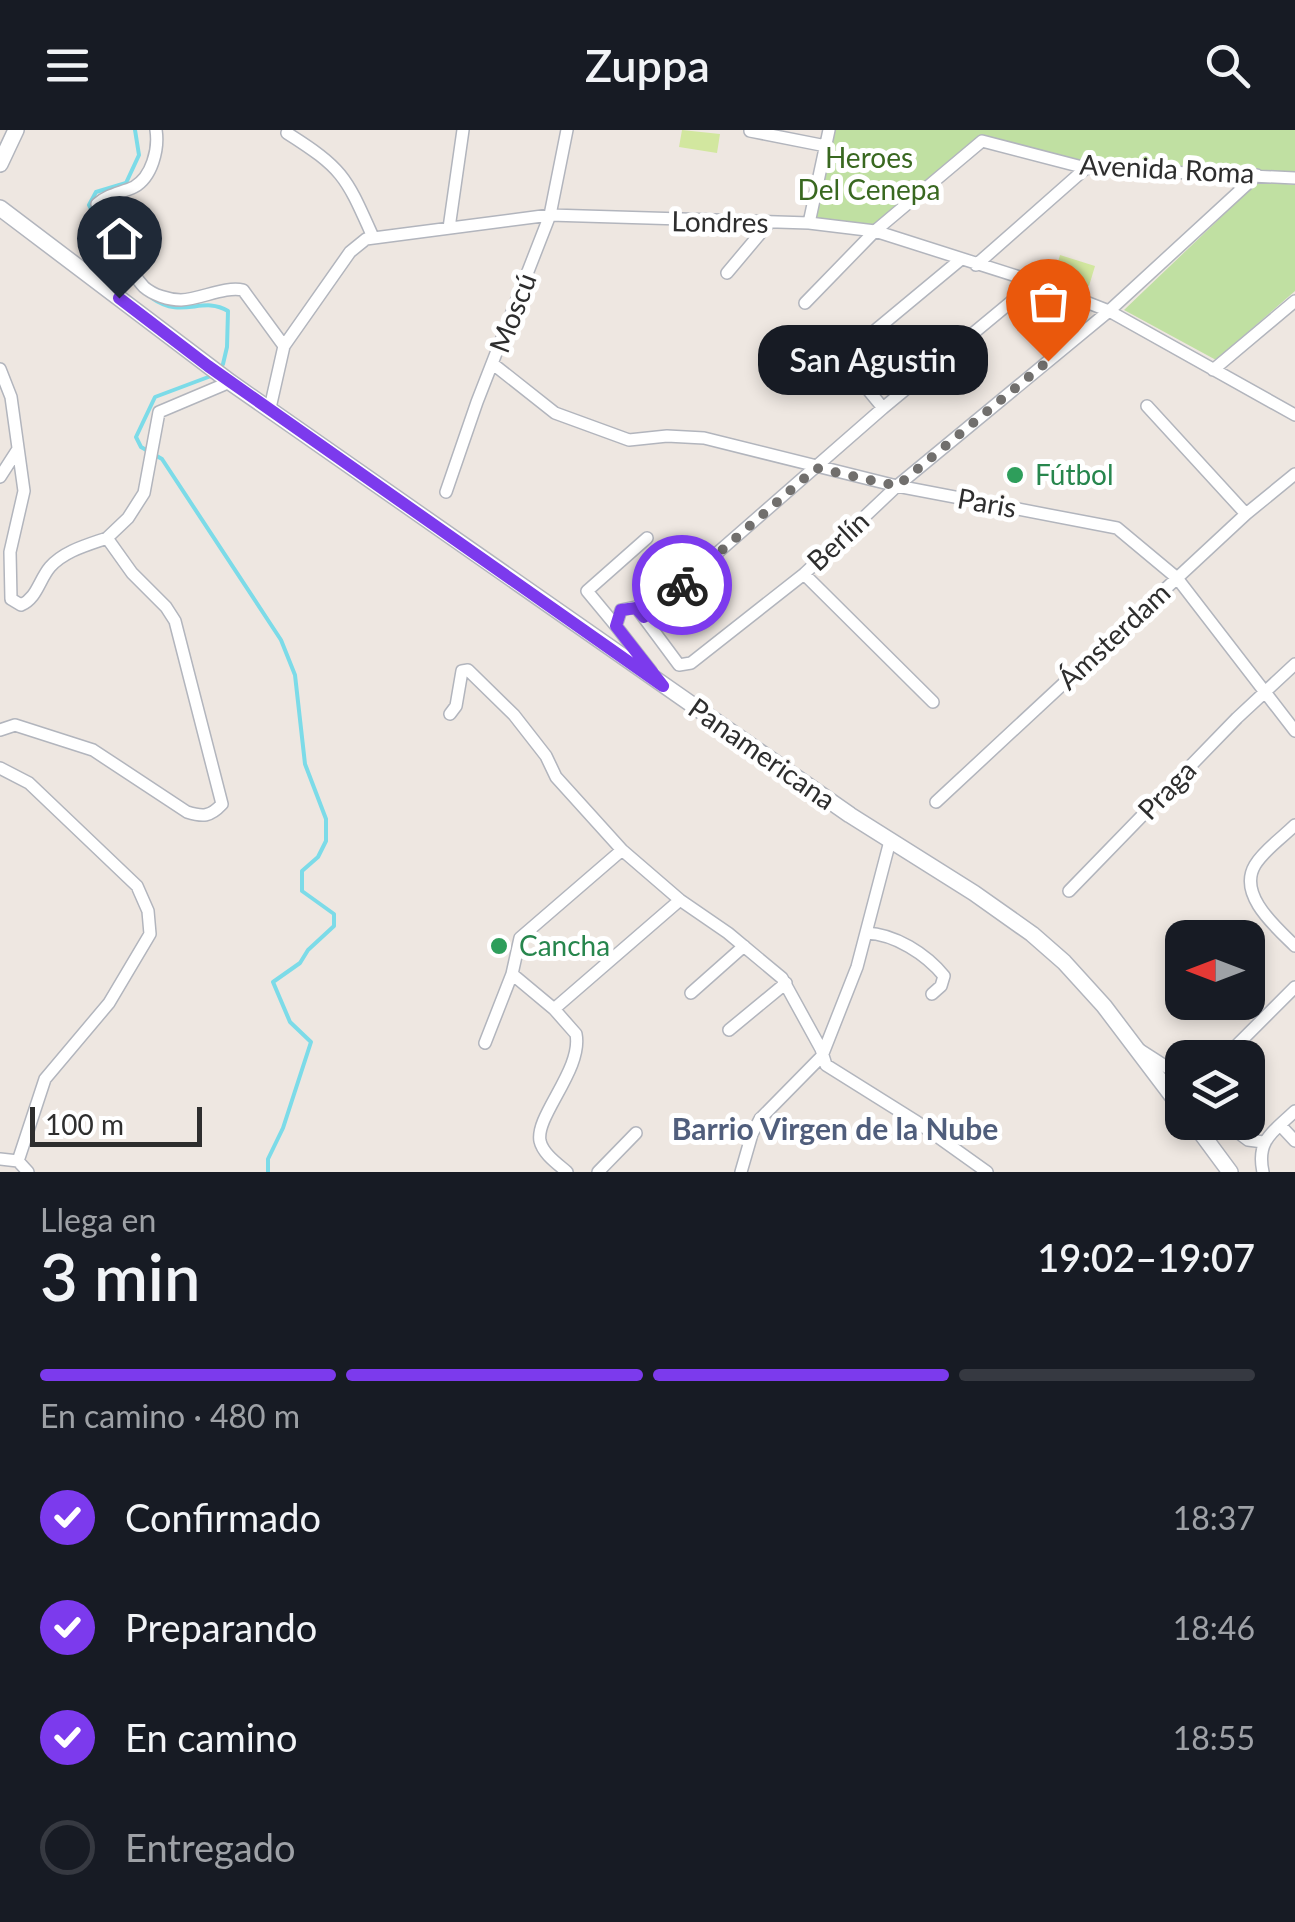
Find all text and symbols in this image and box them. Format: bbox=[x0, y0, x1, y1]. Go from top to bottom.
icon: menu bbox=[40, 38, 95, 93]
text: Zuppa bbox=[585, 38, 710, 92]
icon: search bbox=[1200, 38, 1255, 93]
park label: Heroes Del Cenepa bbox=[798, 140, 940, 206]
street label: Avenida Roma bbox=[1079, 146, 1255, 190]
pin bbox=[77, 196, 162, 299]
street label: Londres bbox=[671, 203, 769, 239]
icon: home bbox=[92, 211, 147, 266]
pin bbox=[1006, 259, 1091, 362]
street label: Moscú bbox=[481, 268, 543, 357]
icon: bag bbox=[1021, 274, 1076, 329]
callout: San Agustin bbox=[758, 326, 988, 396]
text: San Agustin bbox=[790, 340, 956, 379]
place label: Fútbol bbox=[1035, 457, 1114, 491]
marker: Fútbol bbox=[1004, 464, 1026, 486]
street label: Paris bbox=[955, 480, 1019, 524]
street label: Berlín bbox=[799, 503, 875, 577]
courier bbox=[632, 535, 732, 635]
icon: bike bbox=[655, 558, 710, 613]
street label: Ámsterdam bbox=[1050, 575, 1177, 696]
street label: Panamericana bbox=[683, 690, 843, 816]
street label: Praga bbox=[1130, 753, 1202, 826]
north arrow bbox=[1165, 920, 1265, 1020]
map controls bbox=[1165, 920, 1265, 1140]
place label: Cancha bbox=[519, 928, 610, 962]
marker: Cancha bbox=[488, 935, 510, 957]
button: layers bbox=[1165, 1040, 1265, 1140]
scale bar bbox=[30, 1102, 202, 1146]
text: 100 m bbox=[45, 1107, 124, 1141]
district label: Barrio Virgen de la Nube bbox=[672, 1110, 998, 1146]
text: Llega en bbox=[40, 1200, 156, 1239]
text: 19:02–19:07 bbox=[1037, 1234, 1255, 1280]
text: 3 min bbox=[40, 1237, 200, 1315]
text: En camino · 480 m bbox=[40, 1396, 300, 1435]
icon: check bbox=[40, 1490, 95, 1545]
text: Confirmado bbox=[125, 1494, 321, 1540]
text: 18:37 bbox=[1173, 1498, 1255, 1537]
icon: check bbox=[40, 1600, 95, 1655]
text: Preparando bbox=[125, 1604, 317, 1650]
text: 18:46 bbox=[1173, 1608, 1255, 1647]
icon: check bbox=[40, 1710, 95, 1765]
text: En camino bbox=[125, 1714, 298, 1760]
text: 18:55 bbox=[1173, 1718, 1255, 1757]
text: Entregado bbox=[125, 1824, 296, 1870]

